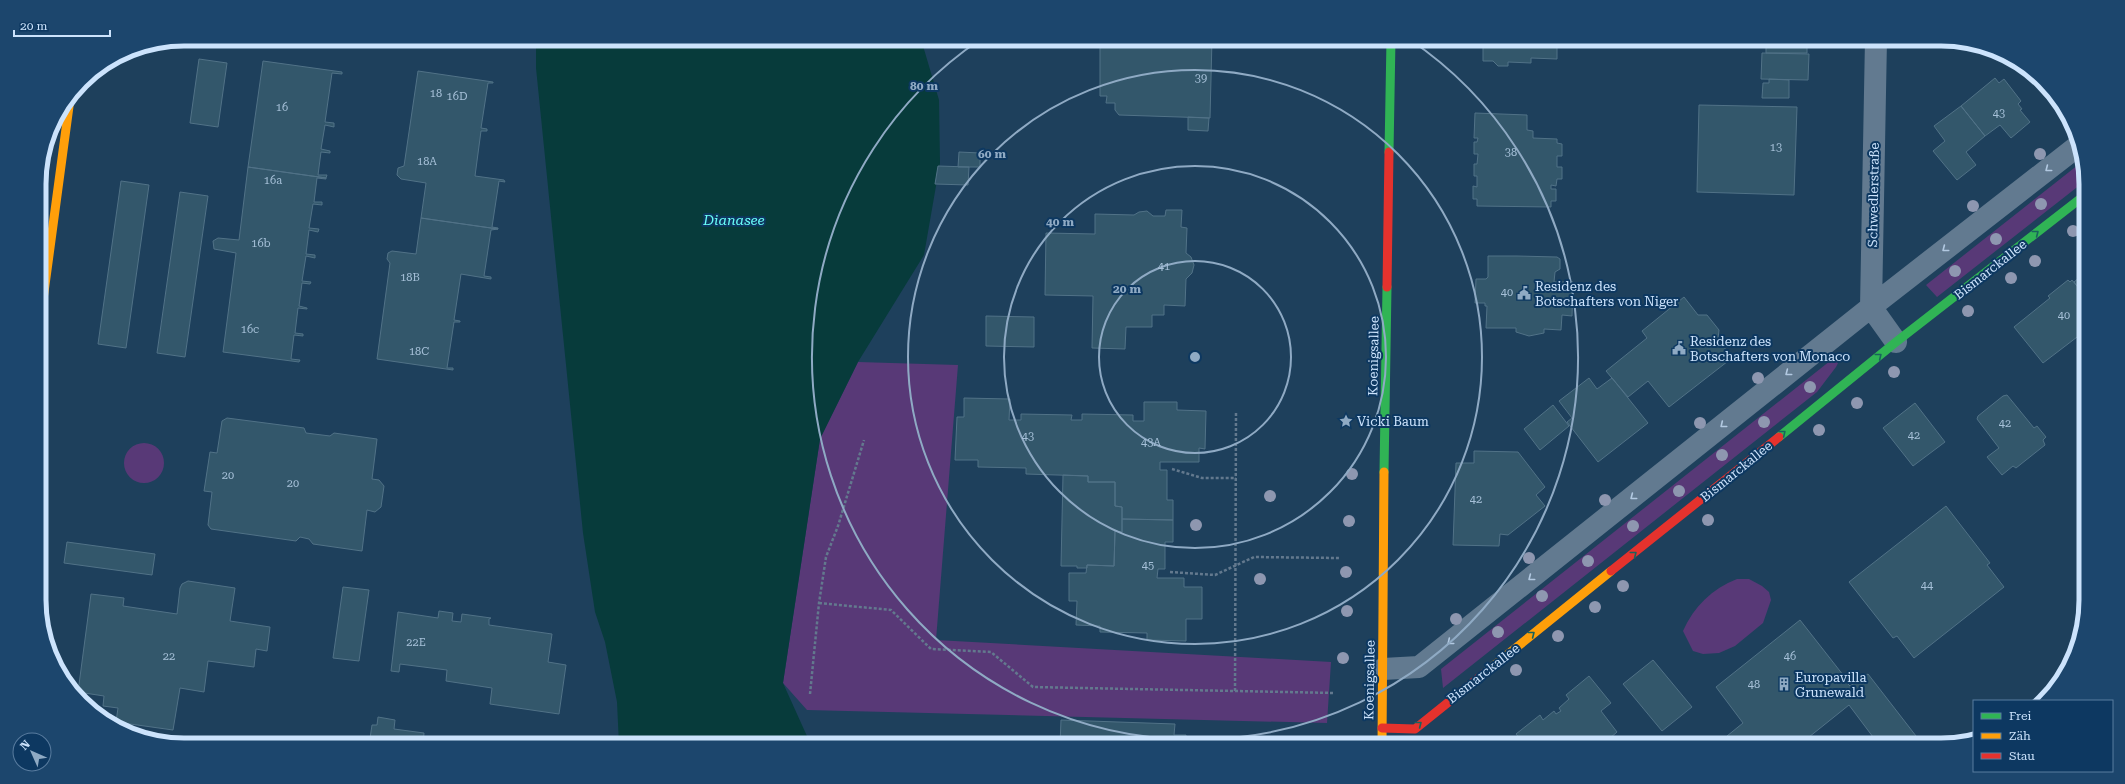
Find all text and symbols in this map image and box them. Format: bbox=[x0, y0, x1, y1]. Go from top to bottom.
scale bar bbox=[14, 12, 110, 38]
text: 20 m bbox=[20, 19, 47, 33]
house number: 39 bbox=[1195, 72, 1207, 85]
text: 80 m bbox=[910, 79, 938, 93]
house number: 18 bbox=[430, 87, 442, 100]
house number: 16D bbox=[447, 90, 467, 103]
house number: 16 bbox=[276, 101, 288, 114]
house number: 43 bbox=[1993, 107, 2005, 120]
house number: 13 bbox=[1770, 141, 1782, 154]
street label: Schwedlerstraße bbox=[1865, 142, 1882, 248]
house number: 38 bbox=[1505, 146, 1517, 159]
text: 60 m bbox=[978, 147, 1006, 161]
house number: 18A bbox=[417, 155, 437, 168]
one-way arrow bbox=[2045, 165, 2052, 172]
house number: 16a bbox=[264, 174, 282, 187]
water label: Dianasee bbox=[702, 212, 765, 228]
text: 40 m bbox=[1046, 215, 1074, 229]
one-way arrow bbox=[2032, 231, 2039, 238]
street label: Bismarckallee bbox=[1951, 236, 2029, 302]
house number: 16b bbox=[251, 237, 271, 250]
one-way arrow bbox=[1943, 244, 1950, 251]
house number: 41 bbox=[1158, 260, 1170, 273]
house number: 18B bbox=[400, 271, 420, 284]
place label: Residenz des Botschafters von Niger bbox=[1535, 279, 1679, 309]
text: 20 m bbox=[1113, 282, 1141, 296]
public building icon: Residenz des Botschafters von Niger bbox=[1516, 285, 1532, 301]
house number: 40 bbox=[1501, 286, 1513, 299]
house number: 40 bbox=[2058, 309, 2070, 322]
street label: Koenigsallee bbox=[1365, 316, 1382, 396]
house number: 16c bbox=[241, 323, 259, 336]
place label: Residenz des Botschafters von Monaco bbox=[1690, 334, 1850, 364]
public building icon: Residenz des Botschafters von Monaco bbox=[1671, 340, 1687, 356]
house number: 18C bbox=[409, 345, 429, 358]
centre of rings bbox=[1188, 350, 1202, 364]
one-way arrow bbox=[1874, 354, 1881, 361]
one-way arrow bbox=[1786, 368, 1793, 375]
place icon: Vicki Baum bbox=[1338, 413, 1354, 429]
place label: Vicki Baum bbox=[1357, 414, 1429, 429]
house number: 42 bbox=[1999, 417, 2011, 430]
one-way arrow bbox=[1721, 420, 1728, 427]
house number: 42 bbox=[1908, 429, 1920, 442]
house number: 43 bbox=[1022, 430, 1034, 443]
one-way arrow bbox=[1779, 431, 1786, 438]
house number: 43A bbox=[1141, 436, 1161, 449]
street label: Bismarckallee bbox=[1698, 438, 1775, 505]
house number: 20 bbox=[222, 469, 234, 482]
house number: 20 bbox=[287, 477, 299, 490]
one-way arrow bbox=[1630, 492, 1637, 499]
house number: 42 bbox=[1470, 493, 1482, 506]
one-way arrow bbox=[1629, 552, 1636, 559]
house number: 45 bbox=[1142, 559, 1154, 572]
one-way arrow bbox=[1528, 573, 1535, 580]
house number: 44 bbox=[1921, 579, 1934, 592]
one-way arrow bbox=[1527, 632, 1534, 639]
house number: 22E bbox=[406, 636, 426, 649]
one-way arrow bbox=[1448, 637, 1455, 644]
street label: Koenigsallee bbox=[1361, 640, 1378, 720]
street label: Bismarckallee bbox=[1444, 640, 1522, 706]
house number: 22 bbox=[163, 650, 175, 663]
house number: 46 bbox=[1784, 650, 1796, 663]
place label: Europavilla Grunewald bbox=[1795, 670, 1866, 700]
building icon: Europavilla Grunewald bbox=[1776, 676, 1792, 692]
house number: 48 bbox=[1748, 678, 1760, 691]
legend bbox=[1973, 700, 2113, 772]
text: Frei bbox=[2009, 709, 2031, 723]
one-way arrow bbox=[1415, 722, 1422, 729]
text: Zäh bbox=[2009, 729, 2031, 743]
north arrow bbox=[12, 732, 52, 772]
text: N bbox=[18, 737, 33, 753]
text: Stau bbox=[2009, 749, 2035, 763]

